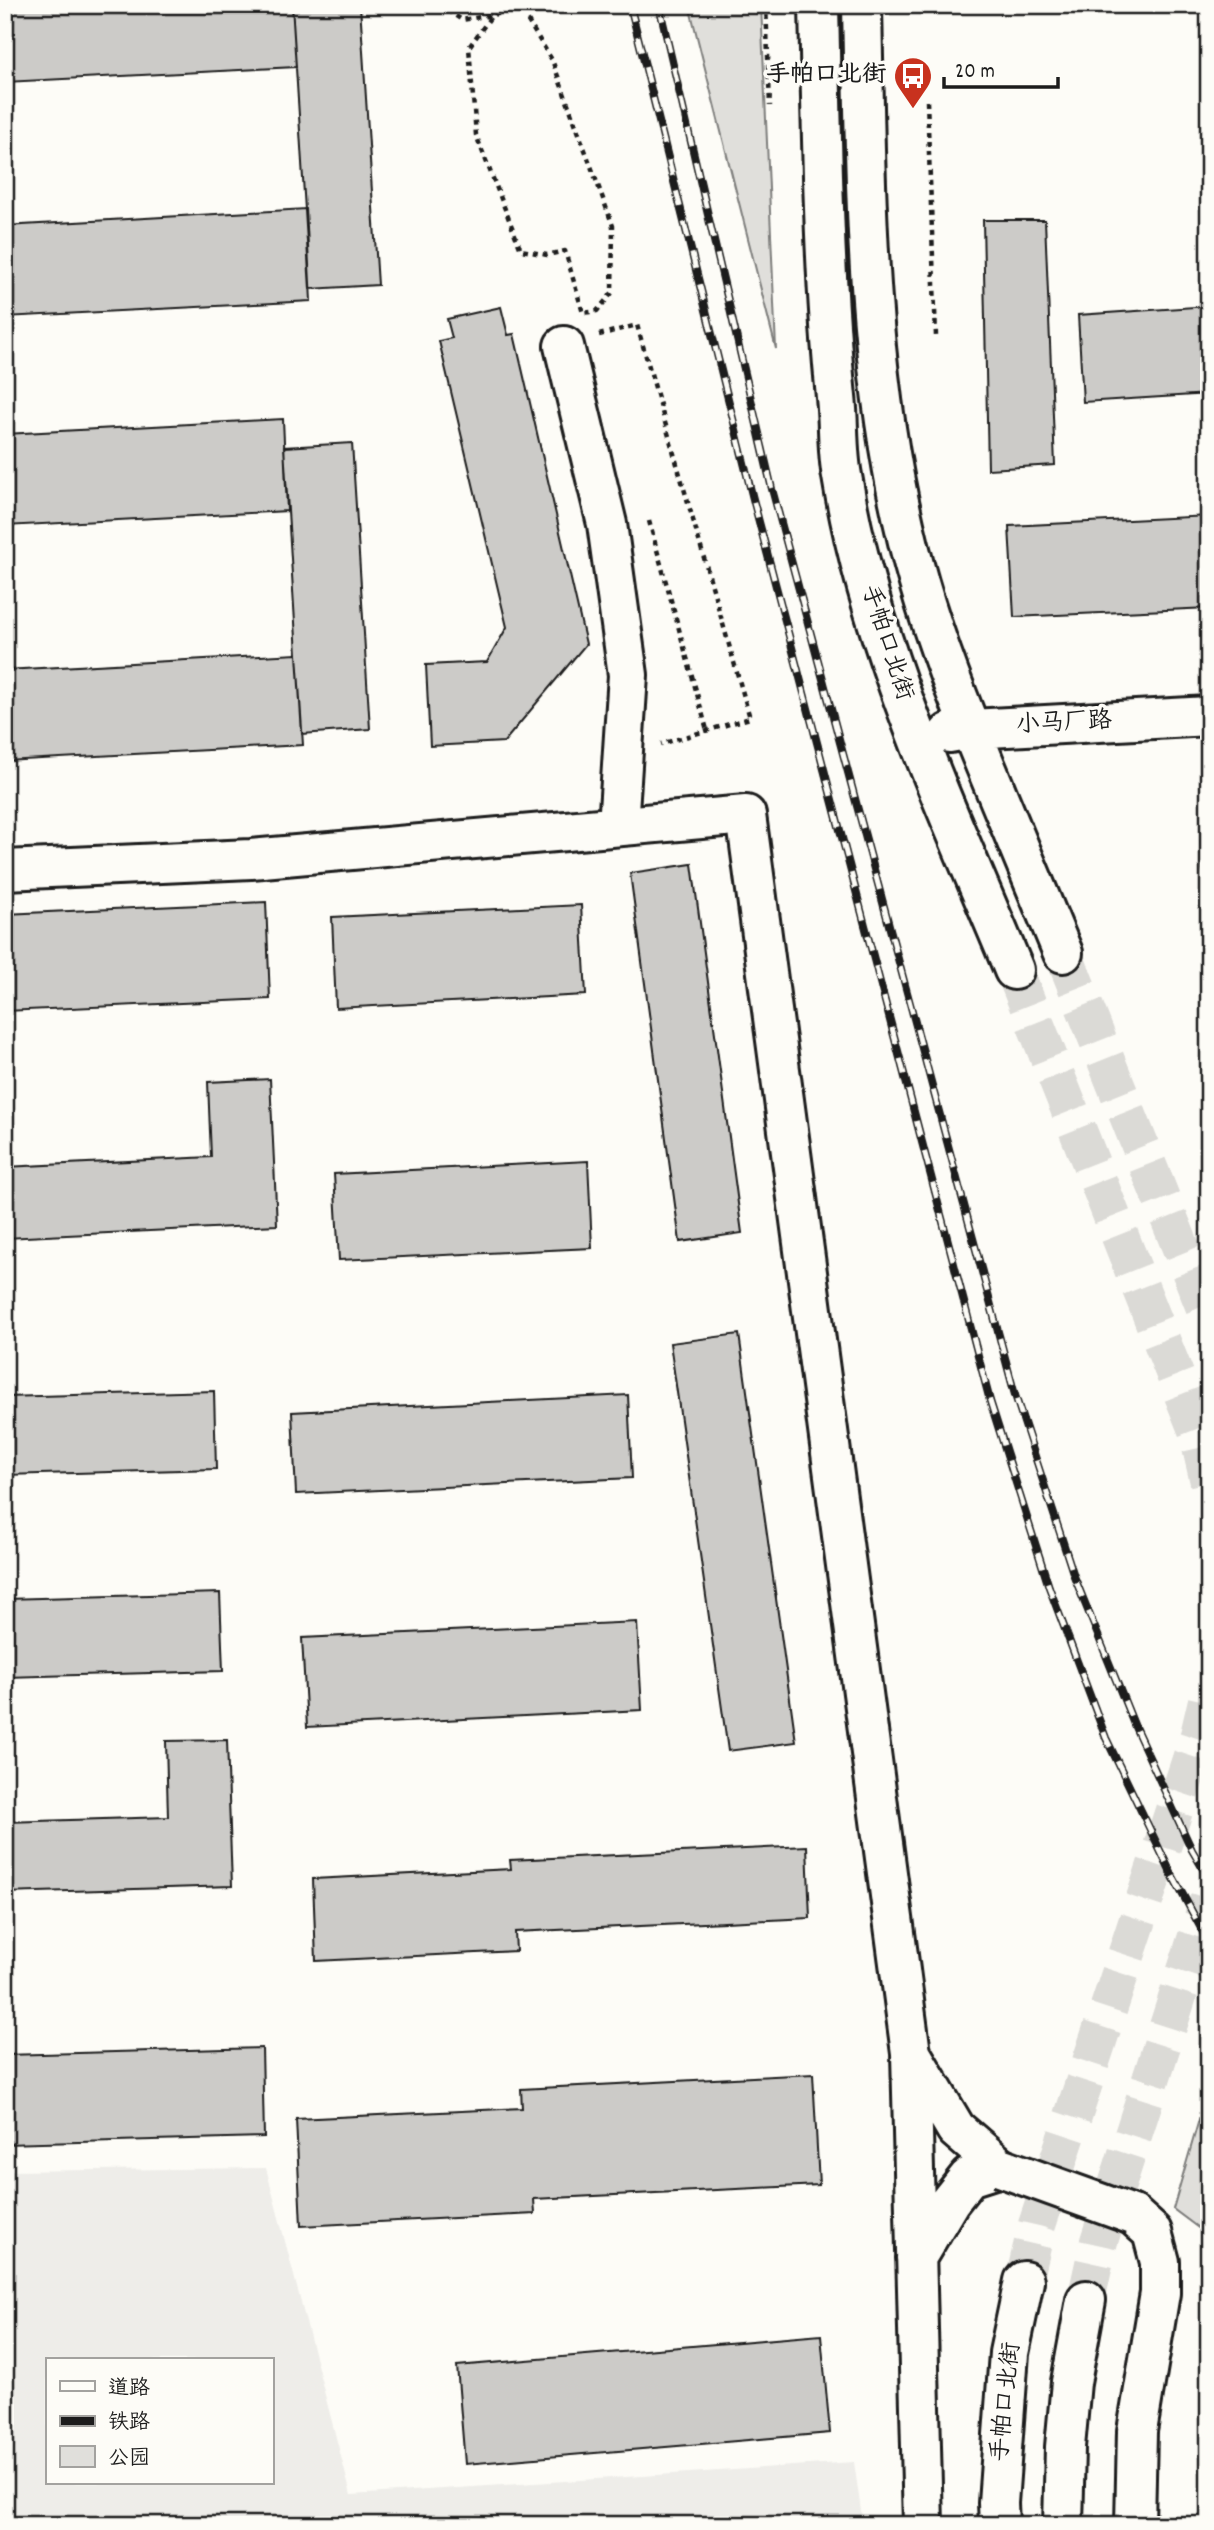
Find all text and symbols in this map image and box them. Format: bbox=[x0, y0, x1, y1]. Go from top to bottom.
scale bar bbox=[944, 46, 1058, 90]
bus stop icon: 手帕口北街 bbox=[892, 55, 934, 110]
text: 20 m bbox=[955, 58, 995, 88]
place label: 手帕口北街 bbox=[766, 59, 886, 93]
street label: 手帕口北街 bbox=[851, 581, 921, 705]
street label: 小马厂路 bbox=[1015, 705, 1113, 743]
street label: 手帕口北街 bbox=[984, 2341, 1030, 2463]
legend bbox=[46, 2358, 273, 2484]
text: 道路 bbox=[108, 2375, 150, 2405]
text: 铁路 bbox=[108, 2409, 150, 2439]
text: 公园 bbox=[108, 2445, 150, 2475]

